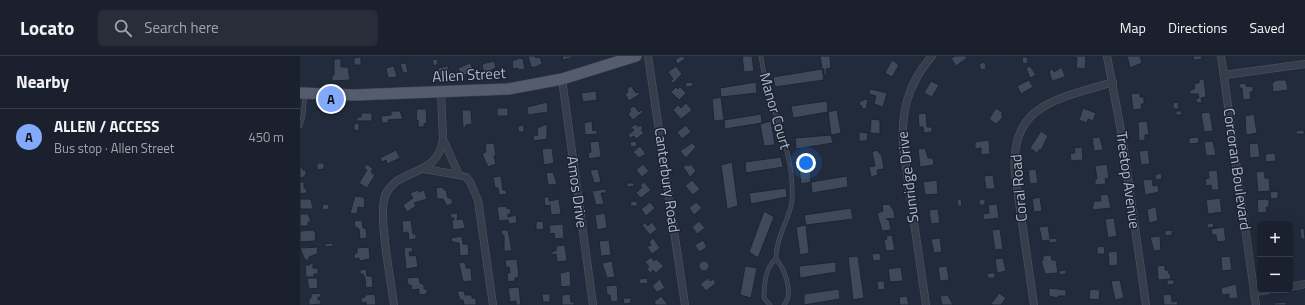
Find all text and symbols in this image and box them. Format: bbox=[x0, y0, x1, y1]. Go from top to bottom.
search box bbox=[98, 10, 378, 46]
text: Locato bbox=[20, 13, 74, 42]
text: Search here bbox=[144, 16, 219, 39]
icon: search bbox=[112, 17, 134, 39]
text: Map bbox=[1120, 17, 1146, 38]
text: Directions bbox=[1168, 17, 1227, 38]
text: Saved bbox=[1249, 17, 1285, 38]
street label: Allen Street bbox=[432, 61, 507, 88]
text: Nearby bbox=[16, 69, 69, 95]
street label: Manor Court bbox=[754, 70, 798, 153]
pin: A bbox=[318, 84, 344, 114]
street label: Corcoran Boulevard bbox=[1218, 106, 1257, 231]
text: ALLEN / ACCESS bbox=[54, 115, 159, 138]
street label: Canterbury Road bbox=[649, 126, 686, 234]
text: A bbox=[25, 127, 33, 147]
text: 450 m bbox=[248, 127, 284, 147]
street label: Sunridge Drive bbox=[890, 130, 925, 224]
street label: Treetop Avenue bbox=[1110, 130, 1147, 230]
text: Bus stop · Allen Street bbox=[54, 138, 174, 158]
your location bbox=[796, 153, 816, 173]
street label: Coral Road bbox=[1004, 153, 1033, 223]
street label: Amos Drive bbox=[561, 154, 594, 229]
map controls bbox=[1257, 221, 1293, 293]
button: + bbox=[1257, 221, 1293, 257]
button: − bbox=[1257, 257, 1293, 293]

